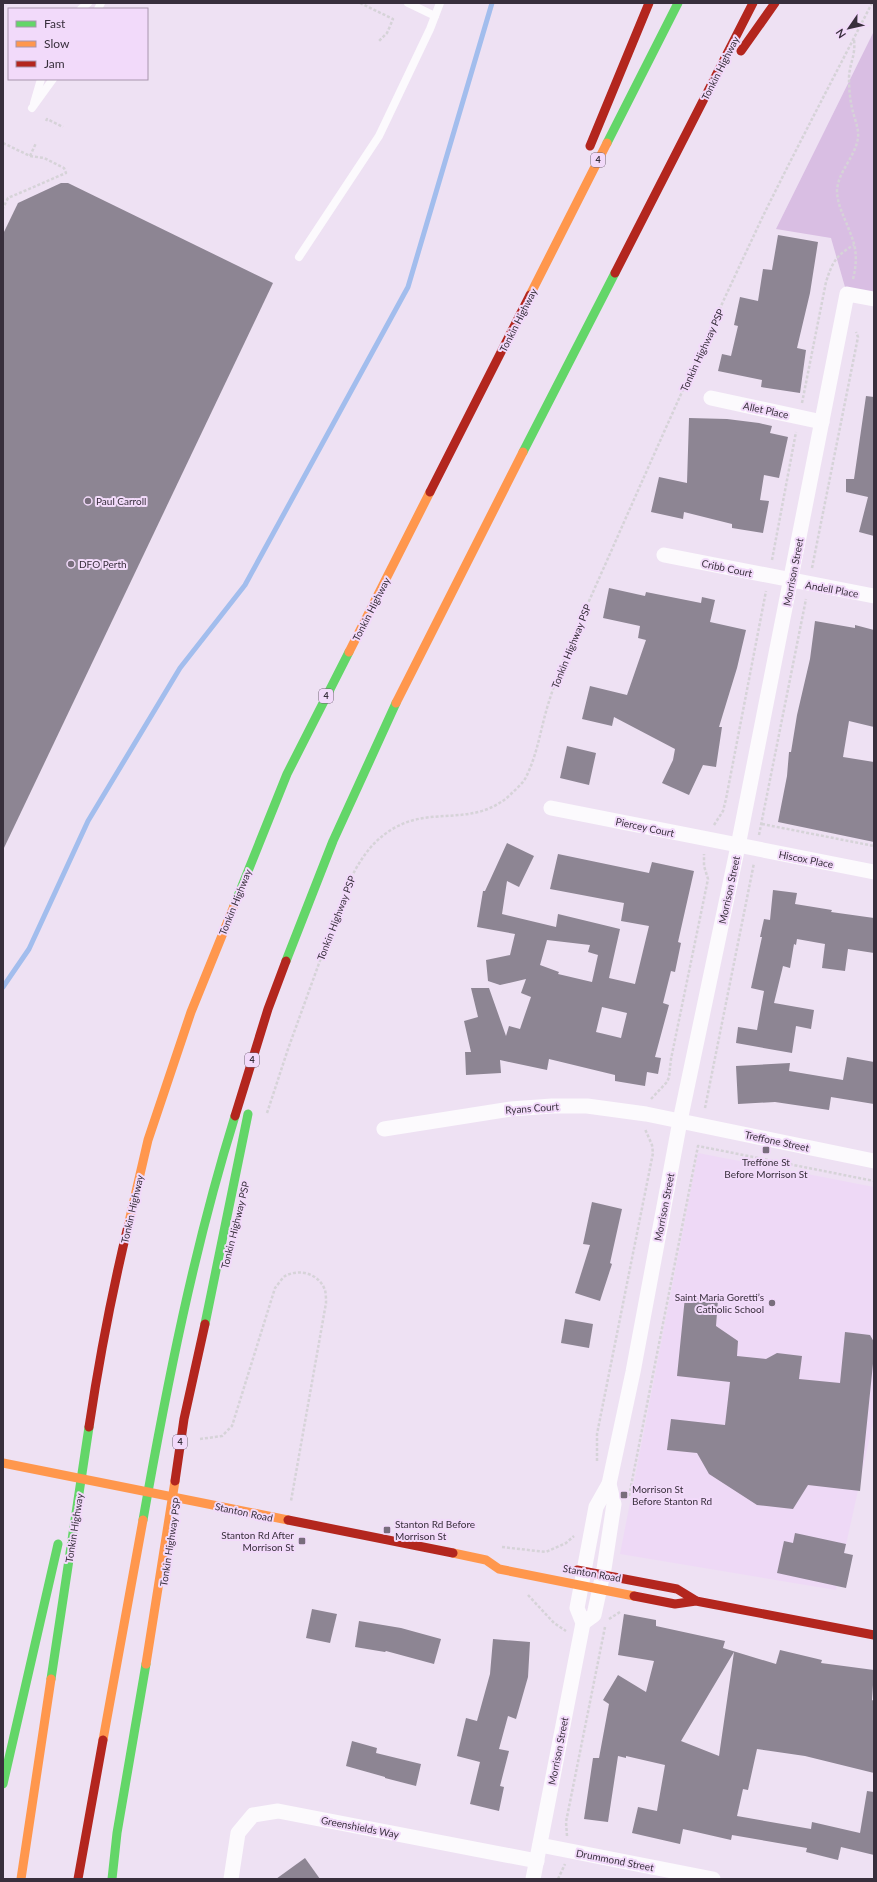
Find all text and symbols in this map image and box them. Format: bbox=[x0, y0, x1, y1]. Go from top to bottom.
legend bbox=[8, 8, 148, 80]
north arrow bbox=[829, 8, 869, 48]
text: Fast bbox=[44, 16, 66, 31]
text: N bbox=[833, 27, 848, 41]
street label: Tonkin Highway bbox=[699, 33, 742, 102]
text: Slow bbox=[44, 36, 70, 51]
text: Jam bbox=[44, 56, 65, 71]
road number: 4 bbox=[591, 153, 605, 167]
street label: Tonkin Highway bbox=[497, 285, 540, 354]
street label: Tonkin Highway PSP bbox=[678, 307, 726, 393]
street label: Allet Place bbox=[742, 399, 790, 421]
place label: Paul Carroll bbox=[96, 495, 146, 507]
marker: Paul Carroll bbox=[83, 496, 93, 506]
street label: Morrison Street bbox=[781, 537, 806, 607]
street label: Cribb Court bbox=[701, 557, 754, 579]
place label: DFO Perth bbox=[79, 558, 127, 570]
marker: DFO Perth bbox=[66, 559, 76, 569]
street label: Tonkin Highway bbox=[350, 574, 393, 643]
street label: Andell Place bbox=[804, 578, 860, 600]
street label: Tonkin Highway PSP bbox=[549, 602, 593, 690]
road number: 4 bbox=[319, 689, 333, 703]
street label: Piercey Court bbox=[615, 815, 676, 839]
street label: Hiscox Place bbox=[778, 848, 834, 870]
street label: Morrison Street bbox=[716, 855, 742, 925]
street label: Tonkin Highway bbox=[216, 866, 254, 937]
street label: Tonkin Highway PSP bbox=[314, 874, 358, 962]
road number: 4 bbox=[245, 1053, 259, 1067]
street label: Ryans Court bbox=[505, 1100, 560, 1116]
street label: Treffone Street bbox=[744, 1128, 811, 1154]
marker: Treffone St Before Morrison St bbox=[761, 1145, 771, 1155]
place label: Treffone St Before Morrison St bbox=[724, 1156, 808, 1180]
street label: Morrison Street bbox=[652, 1172, 677, 1242]
street label: Tonkin Highway bbox=[118, 1173, 146, 1244]
street label: Tonkin Highway PSP bbox=[218, 1180, 252, 1270]
place label: Saint Maria Goretti’s Catholic School bbox=[675, 1291, 764, 1315]
marker: Saint Maria Goretti’s Catholic School bbox=[767, 1298, 777, 1308]
road number: 4 bbox=[173, 1435, 187, 1449]
place label: Morrison St Before Stanton Rd bbox=[632, 1483, 712, 1507]
marker: Morrison St Before Stanton Rd bbox=[619, 1490, 629, 1500]
street label: Tonkin Highway bbox=[63, 1492, 86, 1564]
street label: Tonkin Highway PSP bbox=[157, 1497, 183, 1587]
street label: Stanton Road bbox=[214, 1500, 274, 1524]
place label: Stanton Rd Before Morrison St bbox=[395, 1518, 475, 1542]
marker: Stanton Rd Before Morrison St bbox=[382, 1525, 392, 1535]
place label: Stanton Rd After Morrison St bbox=[221, 1529, 294, 1553]
marker: Stanton Rd After Morrison St bbox=[297, 1536, 307, 1546]
street label: Stanton Road bbox=[562, 1562, 622, 1584]
street label: Morrison Street bbox=[546, 1716, 571, 1786]
street label: Greenshields Way bbox=[320, 1814, 401, 1841]
street label: Drummond Street bbox=[575, 1847, 655, 1873]

